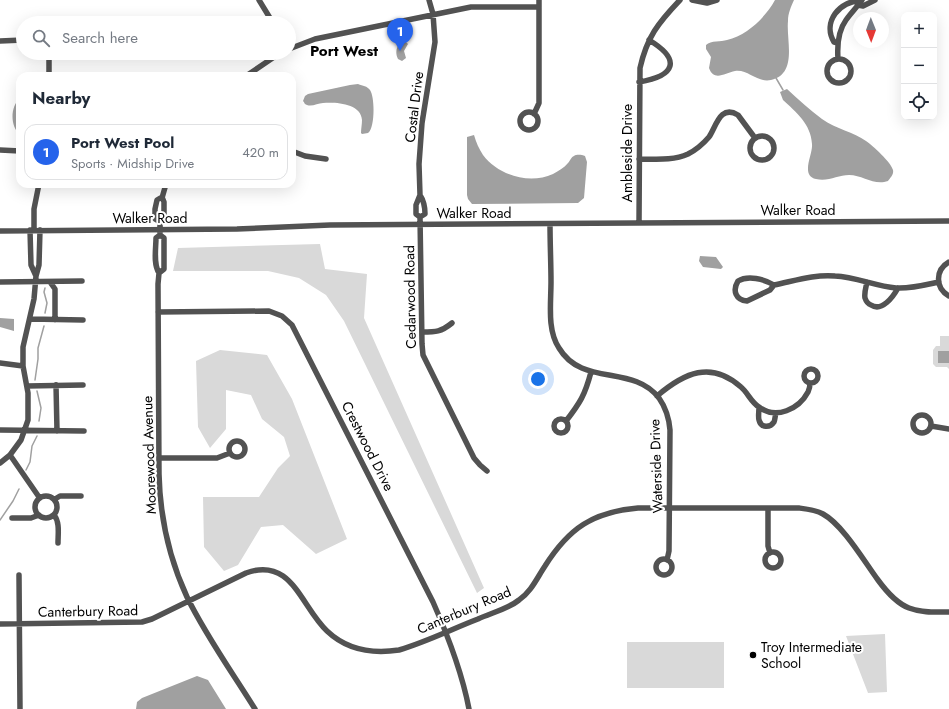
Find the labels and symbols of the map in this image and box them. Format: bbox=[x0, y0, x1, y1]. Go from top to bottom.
north arrow bbox=[853, 12, 889, 48]
pin: 1 bbox=[387, 18, 413, 51]
district label: Port West bbox=[310, 40, 378, 62]
street label: Costal Drive bbox=[400, 70, 428, 144]
street label: Ambleside Drive bbox=[617, 104, 637, 202]
street label: Walker Road bbox=[761, 200, 835, 220]
street label: Walker Road bbox=[437, 203, 511, 223]
street label: Walker Road bbox=[113, 208, 187, 228]
street label: Cedarwood Road bbox=[399, 245, 421, 349]
your location bbox=[528, 369, 548, 389]
street label: Moorewood Avenue bbox=[137, 395, 161, 515]
street label: Crestwood Drive bbox=[337, 398, 399, 494]
street label: Waterside Drive bbox=[644, 418, 668, 514]
street label: Canterbury Road bbox=[414, 581, 514, 639]
street label: Canterbury Road bbox=[38, 600, 138, 622]
place label: Troy Intermediate School bbox=[761, 637, 862, 673]
marker: Troy Intermediate School bbox=[748, 650, 758, 660]

